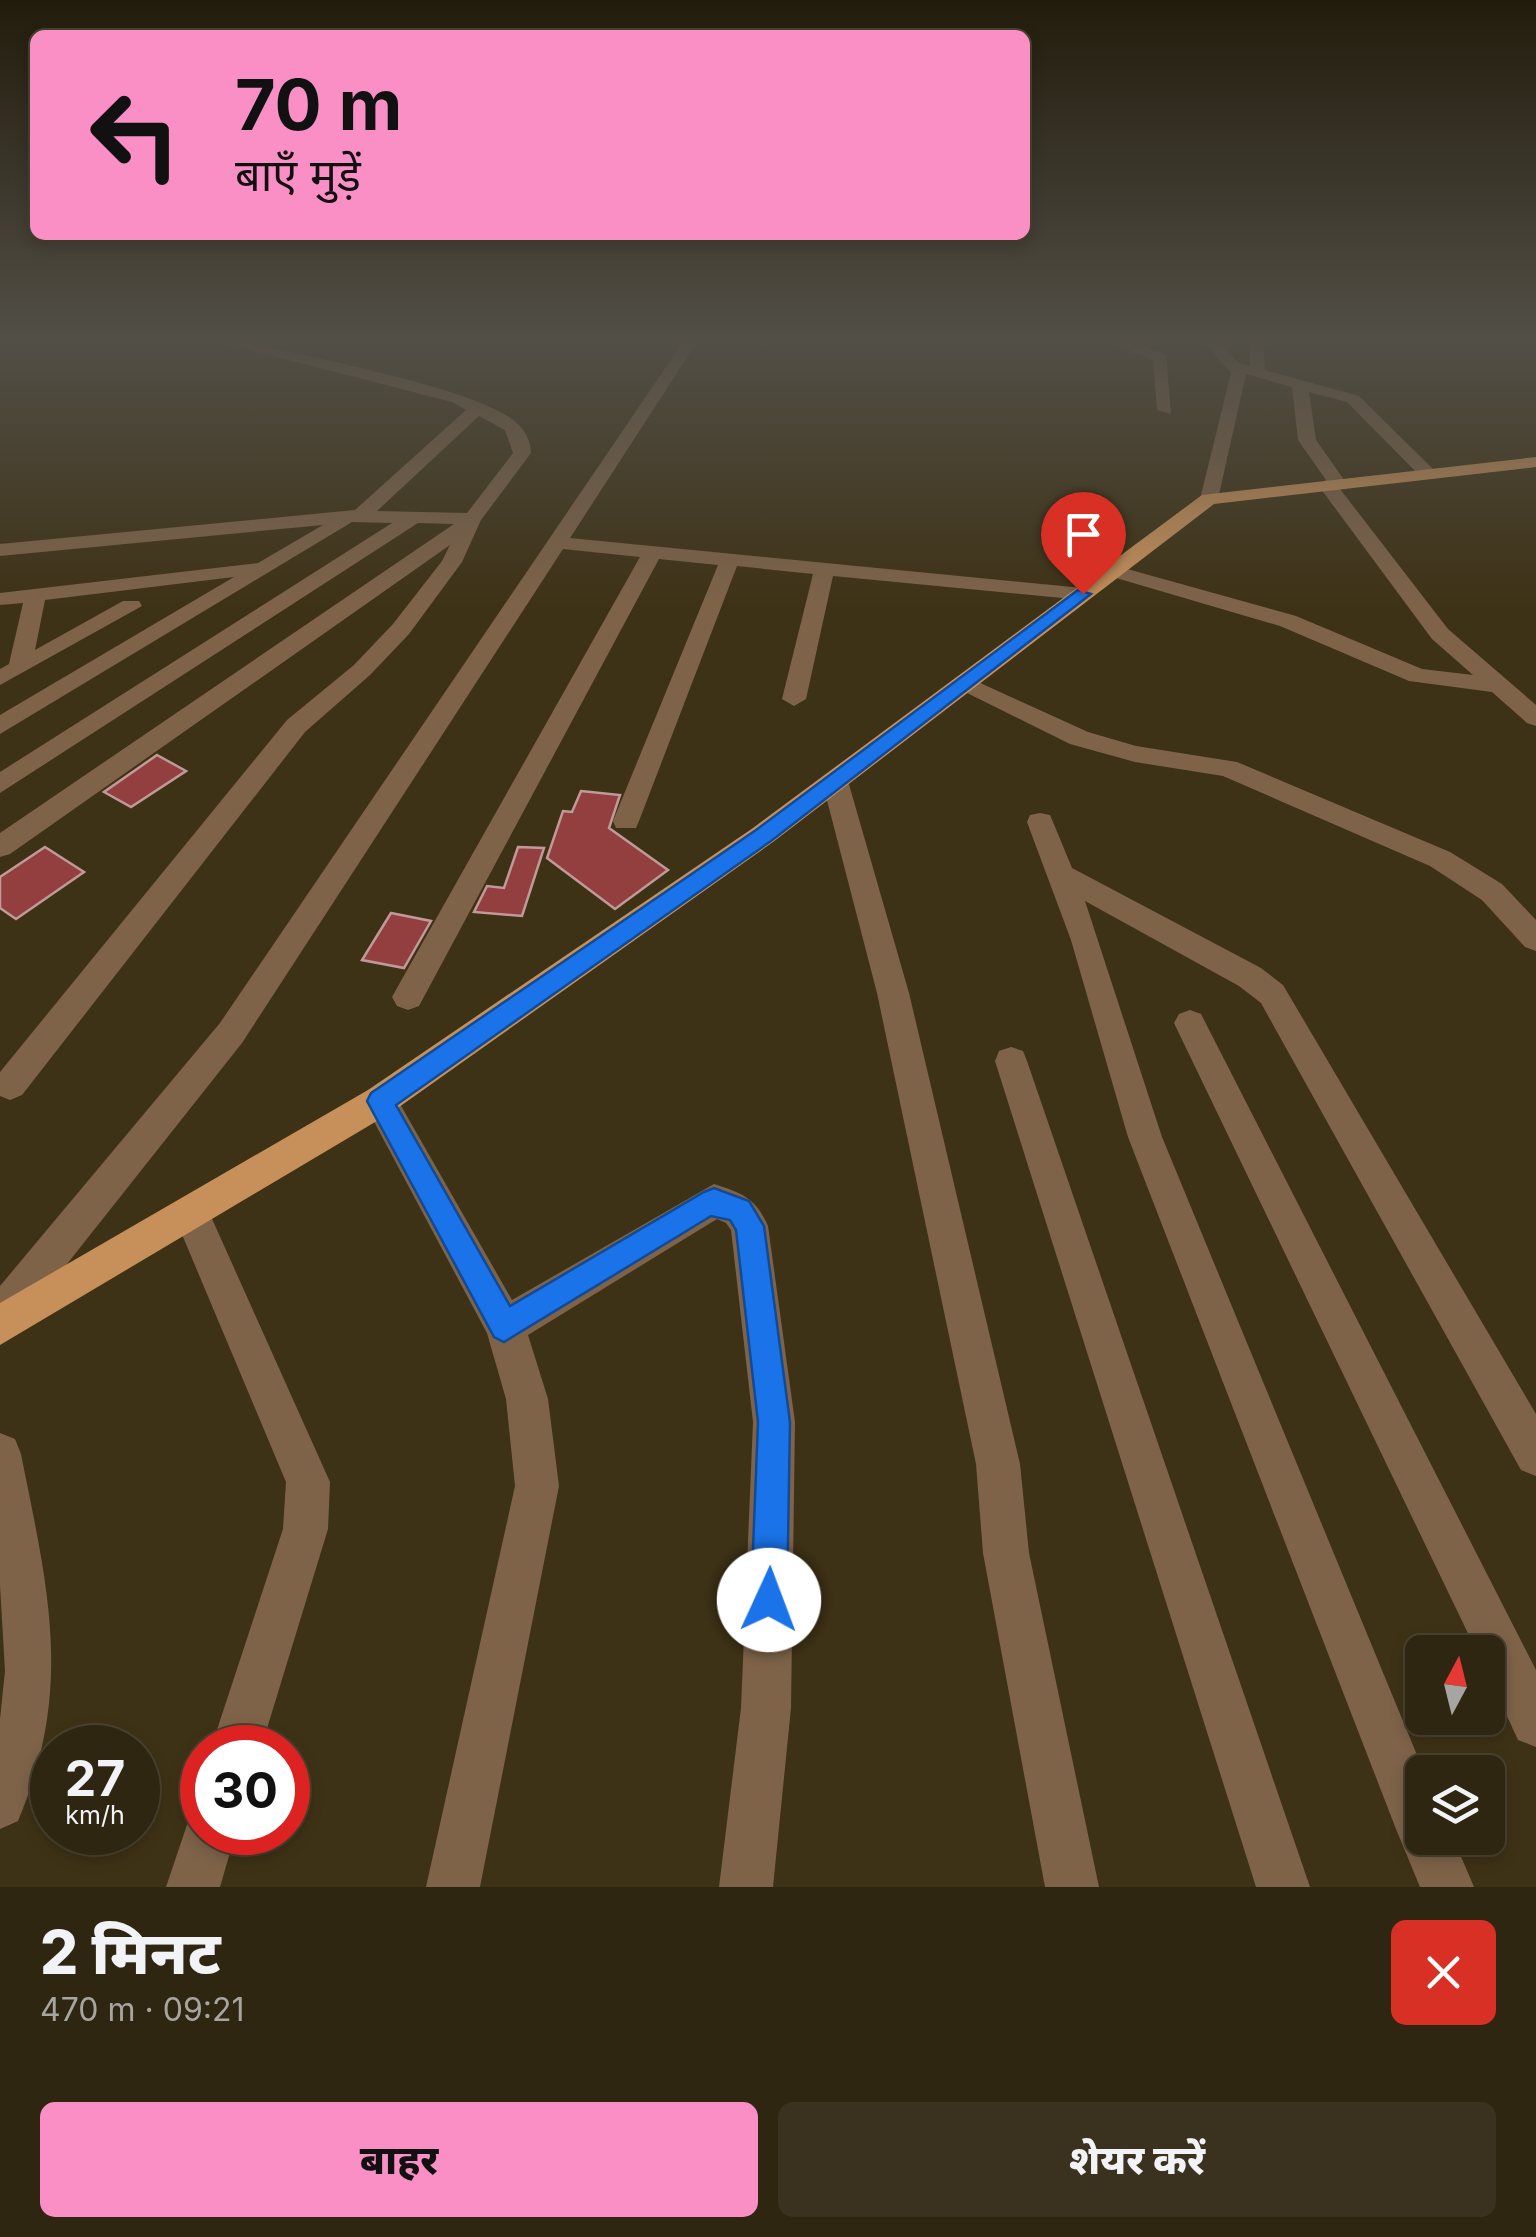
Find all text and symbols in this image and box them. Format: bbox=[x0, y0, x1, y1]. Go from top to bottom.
text: 70 m bbox=[235, 62, 402, 147]
icon: left bbox=[70, 70, 200, 200]
text: बाएँ मुड़ें bbox=[235, 147, 361, 202]
pin bbox=[1041, 492, 1126, 595]
icon: arrive bbox=[1056, 507, 1111, 562]
position arrow bbox=[717, 1548, 821, 1652]
north arrow bbox=[1405, 1635, 1505, 1735]
map controls bbox=[1405, 1635, 1505, 1855]
speed limit sign: 30 bbox=[180, 1725, 310, 1855]
text: 27 bbox=[65, 1748, 125, 1808]
button: layers bbox=[1405, 1755, 1505, 1855]
text: km/h bbox=[65, 1800, 125, 1830]
text: 2 मिनट bbox=[40, 1916, 221, 1988]
button: close bbox=[1391, 1920, 1496, 2025]
text: 470 m · 09:21 bbox=[40, 1990, 245, 2029]
button: बाहर bbox=[40, 2102, 758, 2217]
button: शेयर करें bbox=[778, 2102, 1496, 2217]

